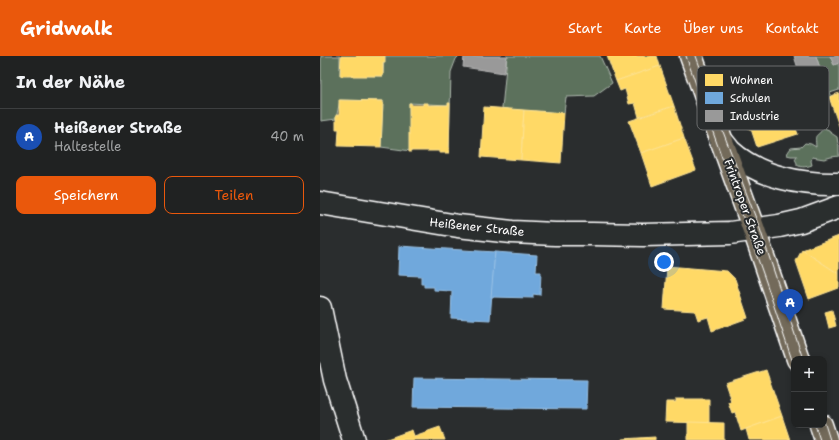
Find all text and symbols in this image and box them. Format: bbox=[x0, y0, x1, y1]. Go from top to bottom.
text: Gridwalk bbox=[20, 16, 113, 41]
text: Start bbox=[568, 19, 602, 37]
text: Karte bbox=[624, 19, 661, 37]
text: Über uns bbox=[683, 19, 743, 37]
text: Kontakt bbox=[765, 19, 819, 37]
legend bbox=[697, 66, 829, 130]
text: In der Nähe bbox=[16, 71, 125, 93]
text: Wohnen bbox=[730, 73, 773, 88]
text: Schulen bbox=[730, 91, 771, 106]
text: Industrie bbox=[730, 109, 779, 124]
text: Heißener Straße bbox=[54, 118, 182, 138]
text: A bbox=[24, 128, 34, 145]
text: 40 m bbox=[270, 128, 304, 145]
text: Haltestelle bbox=[54, 138, 121, 155]
street label: Frintroper Straße bbox=[720, 157, 770, 257]
button: Speichern bbox=[16, 176, 156, 214]
button: Teilen bbox=[164, 176, 304, 214]
street label: Heißener Straße bbox=[429, 214, 526, 240]
your location bbox=[654, 252, 674, 272]
pin: A bbox=[777, 289, 803, 322]
map controls bbox=[791, 356, 827, 428]
button: + bbox=[791, 356, 827, 392]
button: − bbox=[791, 392, 827, 428]

